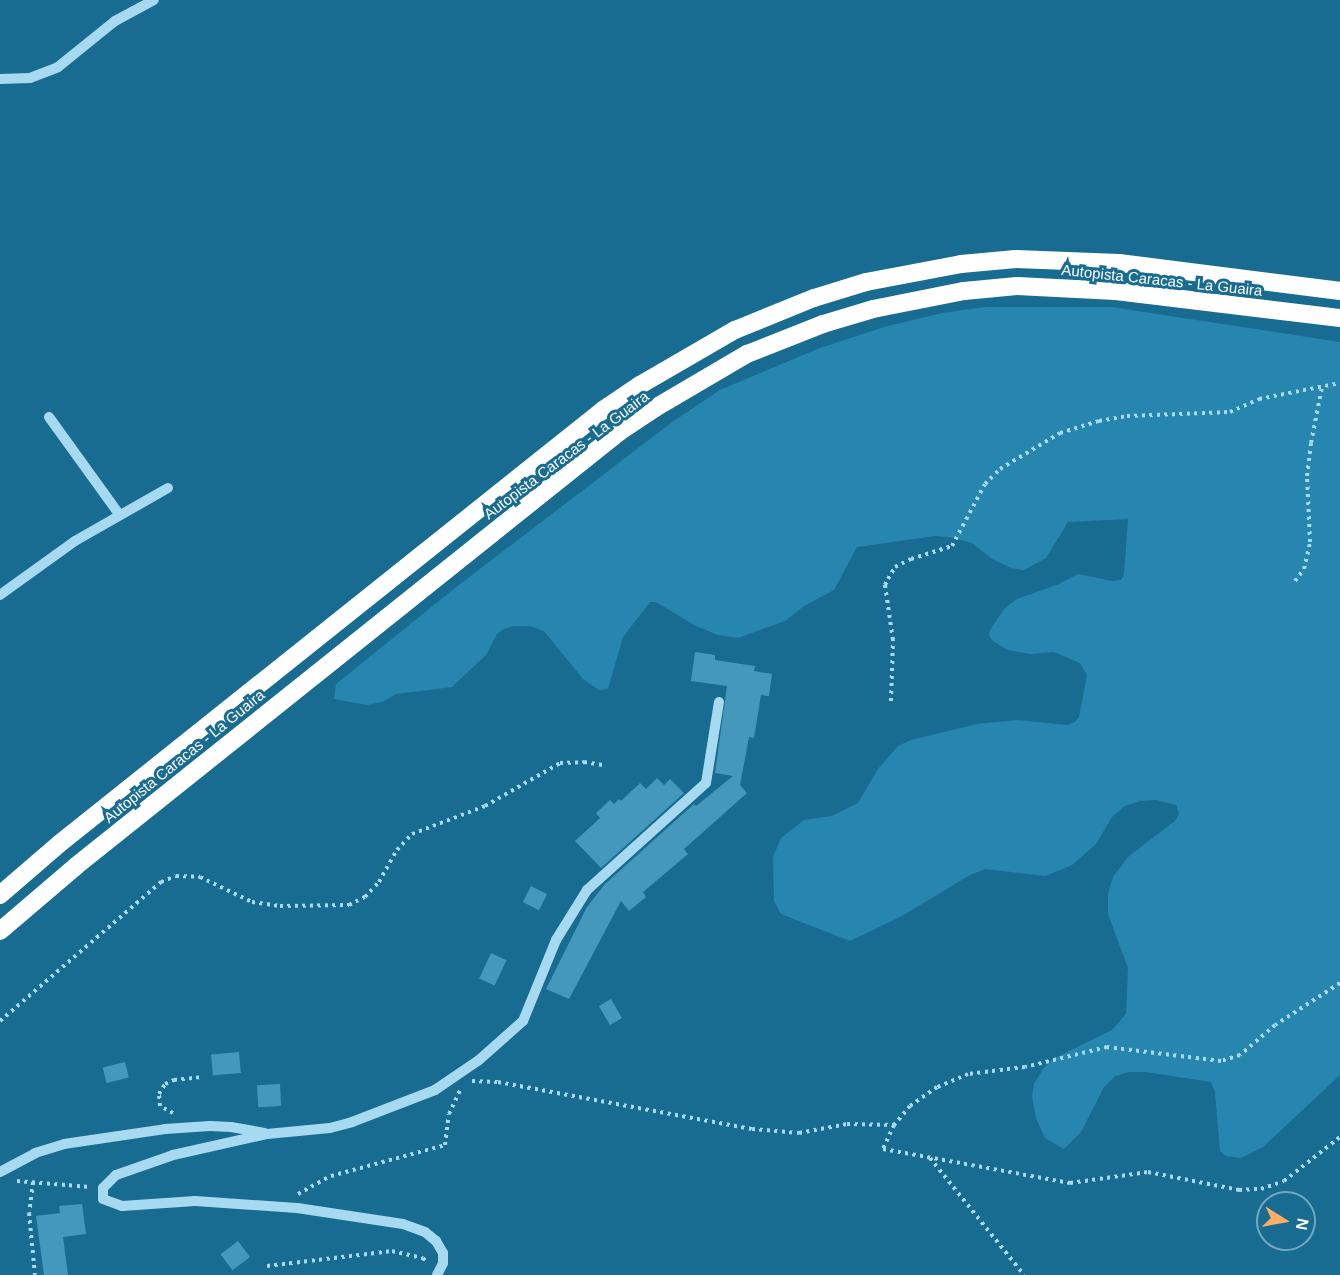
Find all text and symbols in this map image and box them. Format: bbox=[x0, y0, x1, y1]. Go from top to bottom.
street label: Autopista Caracas - La Guaira bbox=[1061, 261, 1263, 299]
street label: Autopista Caracas - La Guaira bbox=[480, 387, 652, 523]
street label: Autopista Caracas - La Guaira bbox=[100, 686, 268, 826]
north arrow bbox=[1256, 1191, 1316, 1251]
text: N bbox=[1293, 1217, 1312, 1231]

